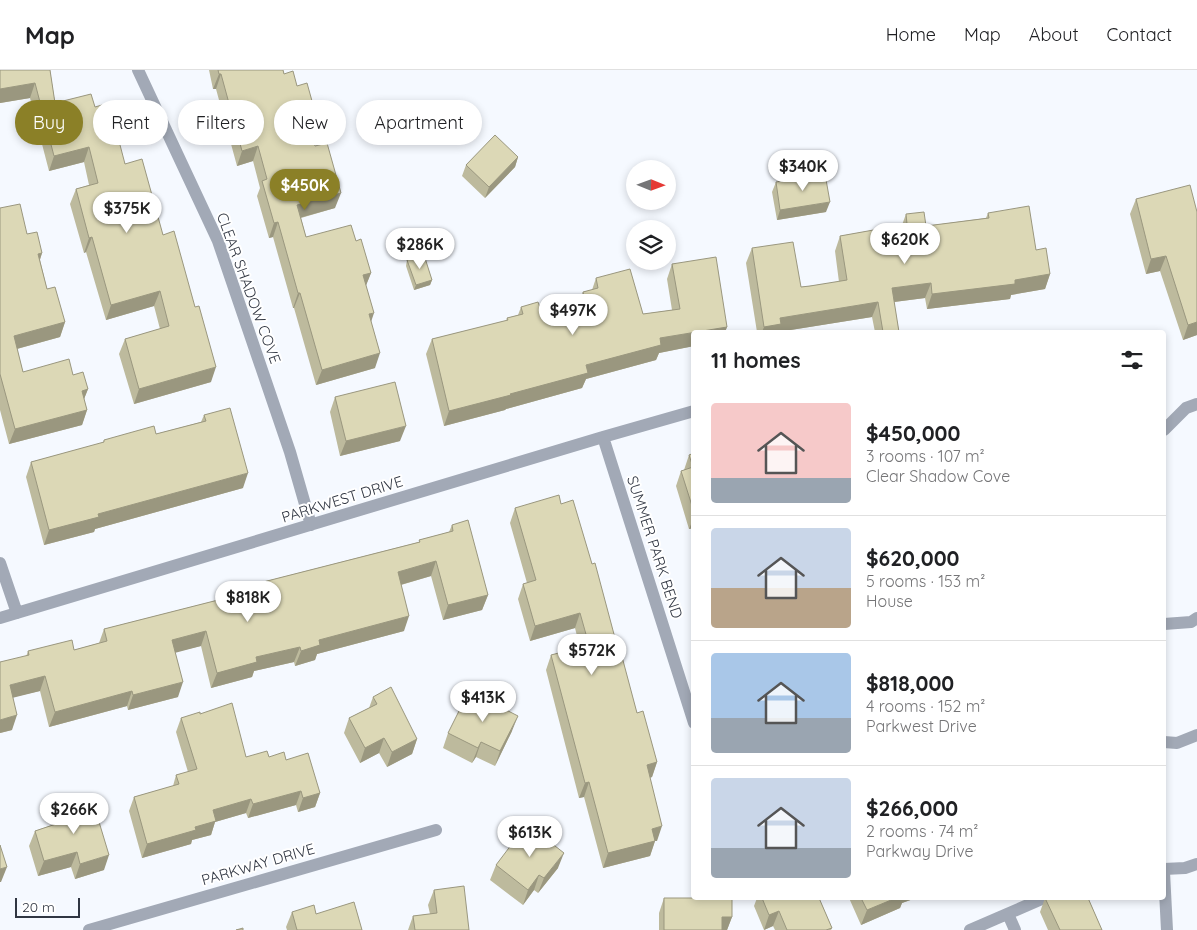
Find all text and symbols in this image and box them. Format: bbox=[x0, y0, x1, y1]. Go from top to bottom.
text: Map bbox=[25, 20, 75, 50]
text: Home bbox=[886, 23, 936, 46]
text: Map bbox=[964, 23, 1001, 46]
text: About bbox=[1029, 23, 1079, 46]
text: Contact bbox=[1107, 23, 1172, 46]
chip: Buy bbox=[15, 100, 83, 145]
chip: Rent bbox=[93, 100, 168, 145]
chip: Filters bbox=[178, 100, 264, 145]
chip: New bbox=[274, 100, 346, 145]
chip: Apartment bbox=[356, 100, 482, 145]
pin: $340K bbox=[768, 150, 838, 192]
text: $340K bbox=[779, 156, 827, 176]
north arrow bbox=[626, 160, 676, 210]
map controls bbox=[626, 160, 676, 270]
pin: $450K bbox=[270, 168, 340, 211]
text: $450K bbox=[281, 175, 329, 195]
pin: $375K bbox=[92, 191, 162, 234]
text: $375K bbox=[104, 198, 150, 218]
street label: CLEAR SHADOW COVE bbox=[213, 210, 285, 366]
button: layers bbox=[626, 220, 676, 270]
pin: $620K bbox=[870, 222, 940, 265]
pin: $286K bbox=[385, 228, 455, 270]
text: $620K bbox=[881, 229, 929, 249]
text: $286K bbox=[397, 234, 443, 254]
pin: $497K bbox=[538, 294, 608, 336]
text: $497K bbox=[550, 300, 596, 320]
icon: filters bbox=[1118, 346, 1146, 374]
text: 11 homes bbox=[711, 347, 801, 373]
text: $450,000 bbox=[866, 420, 960, 446]
icon: home bbox=[751, 423, 811, 483]
text: 3 rooms · 107 m² bbox=[866, 446, 985, 466]
text: Clear Shadow Cove bbox=[866, 466, 1010, 486]
street label: PARKWEST DRIVE bbox=[279, 472, 405, 526]
street label: SUMMER PARK BEND bbox=[623, 473, 687, 621]
text: $620,000 bbox=[866, 545, 959, 571]
icon: home bbox=[751, 548, 811, 608]
text: 5 rooms · 153 m² bbox=[866, 571, 985, 591]
pin: $818K bbox=[213, 580, 283, 623]
text: $818K bbox=[226, 587, 270, 607]
text: House bbox=[866, 591, 913, 611]
pin: $572K bbox=[557, 634, 627, 676]
text: $572K bbox=[568, 640, 616, 660]
text: $818,000 bbox=[866, 670, 954, 696]
icon: home bbox=[751, 673, 811, 733]
pin: $413K bbox=[448, 680, 518, 723]
text: $413K bbox=[461, 687, 505, 707]
text: 4 rooms · 152 m² bbox=[866, 696, 985, 716]
text: Parkwest Drive bbox=[866, 716, 977, 736]
pin: $266K bbox=[39, 792, 109, 835]
text: $266,000 bbox=[866, 795, 958, 821]
icon: home bbox=[751, 798, 811, 858]
text: $266K bbox=[51, 799, 97, 819]
pin: $613K bbox=[495, 816, 565, 858]
text: 2 rooms · 74 m² bbox=[866, 821, 978, 841]
text: $613K bbox=[508, 822, 552, 842]
street label: PARKWAY DRIVE bbox=[199, 839, 317, 889]
text: Parkway Drive bbox=[866, 841, 974, 861]
scale bar bbox=[15, 895, 80, 918]
text: 20 m bbox=[22, 898, 55, 916]

